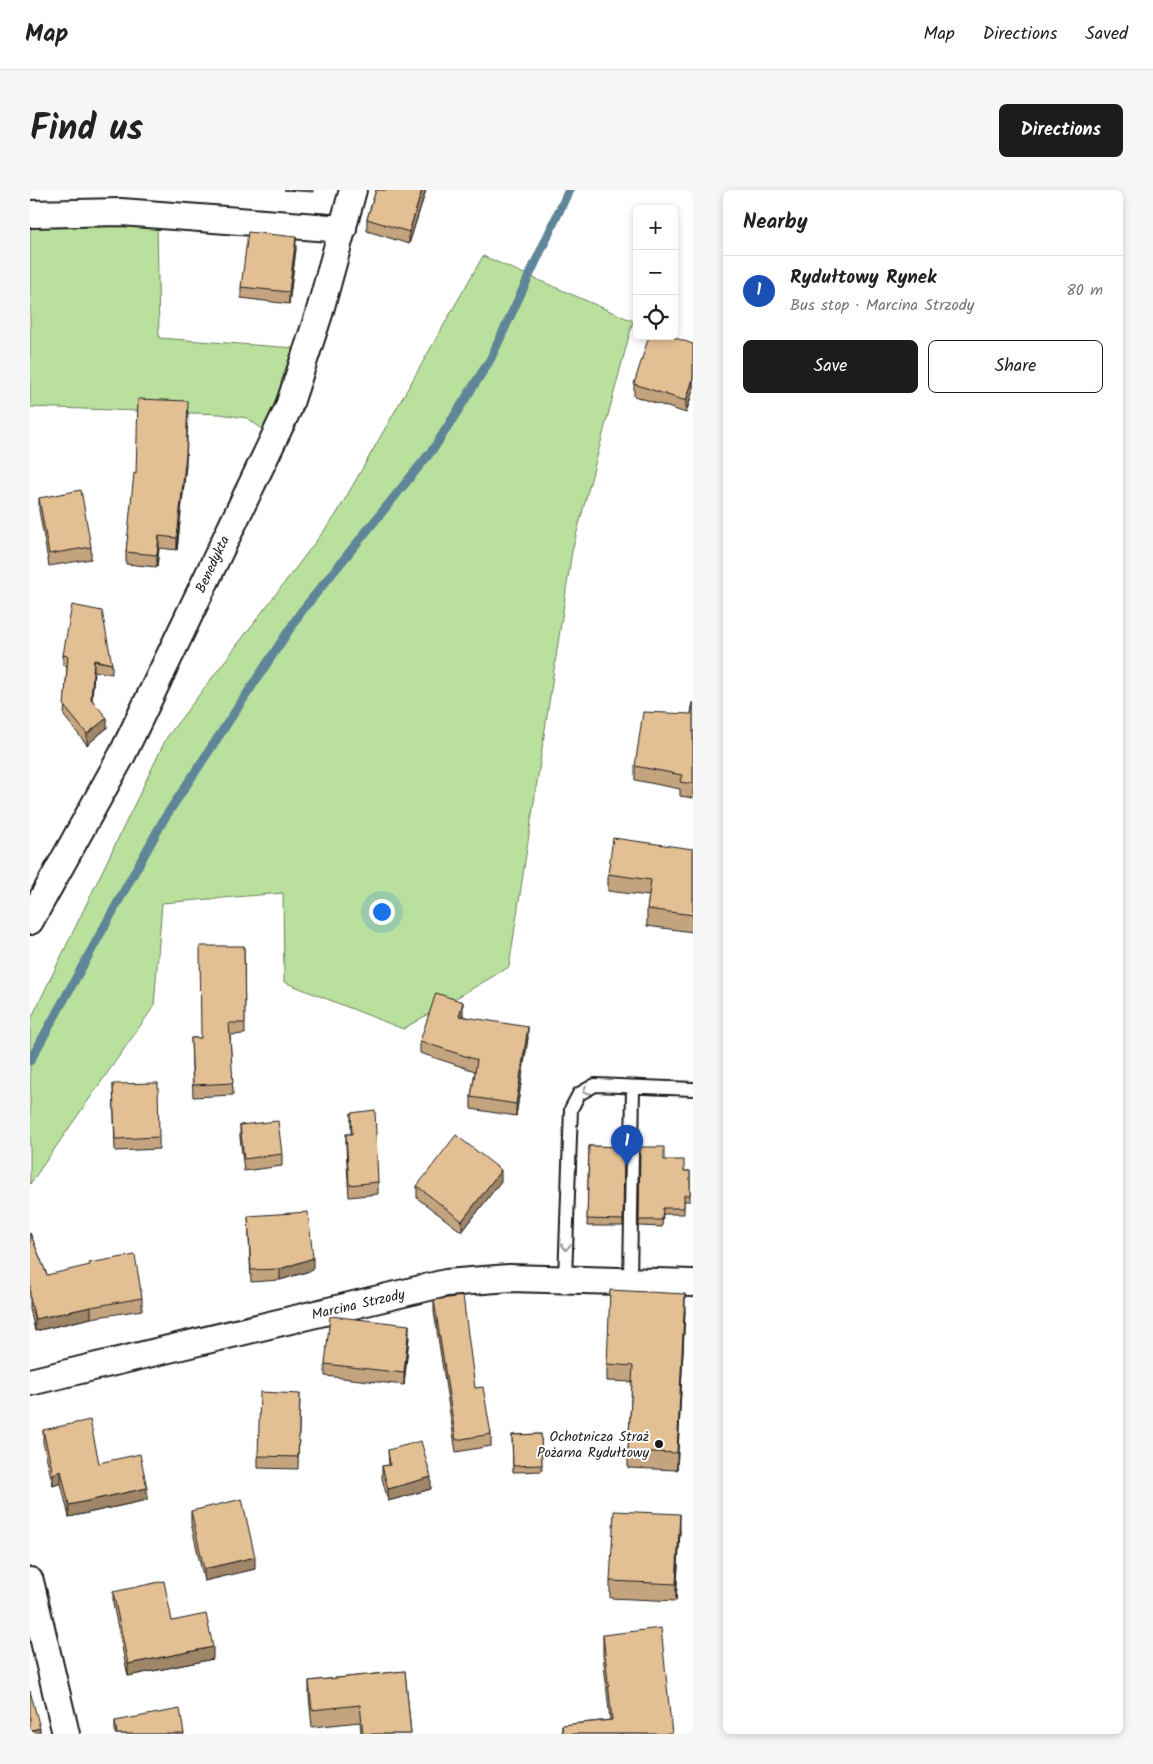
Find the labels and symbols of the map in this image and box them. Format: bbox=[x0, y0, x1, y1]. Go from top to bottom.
street label: Benedykta bbox=[190, 532, 236, 597]
your location bbox=[369, 899, 395, 925]
one-way arrow bbox=[583, 1084, 592, 1094]
pin: 1 bbox=[611, 1125, 643, 1166]
one-way arrow bbox=[561, 1243, 572, 1251]
street label: Marcina Strzody bbox=[309, 1283, 407, 1326]
place label: Ochotnicza Straż Pożarna Rydułtowy bbox=[537, 1426, 649, 1464]
marker: Ochotnicza Straż Pożarna Rydułtowy bbox=[653, 1438, 665, 1450]

